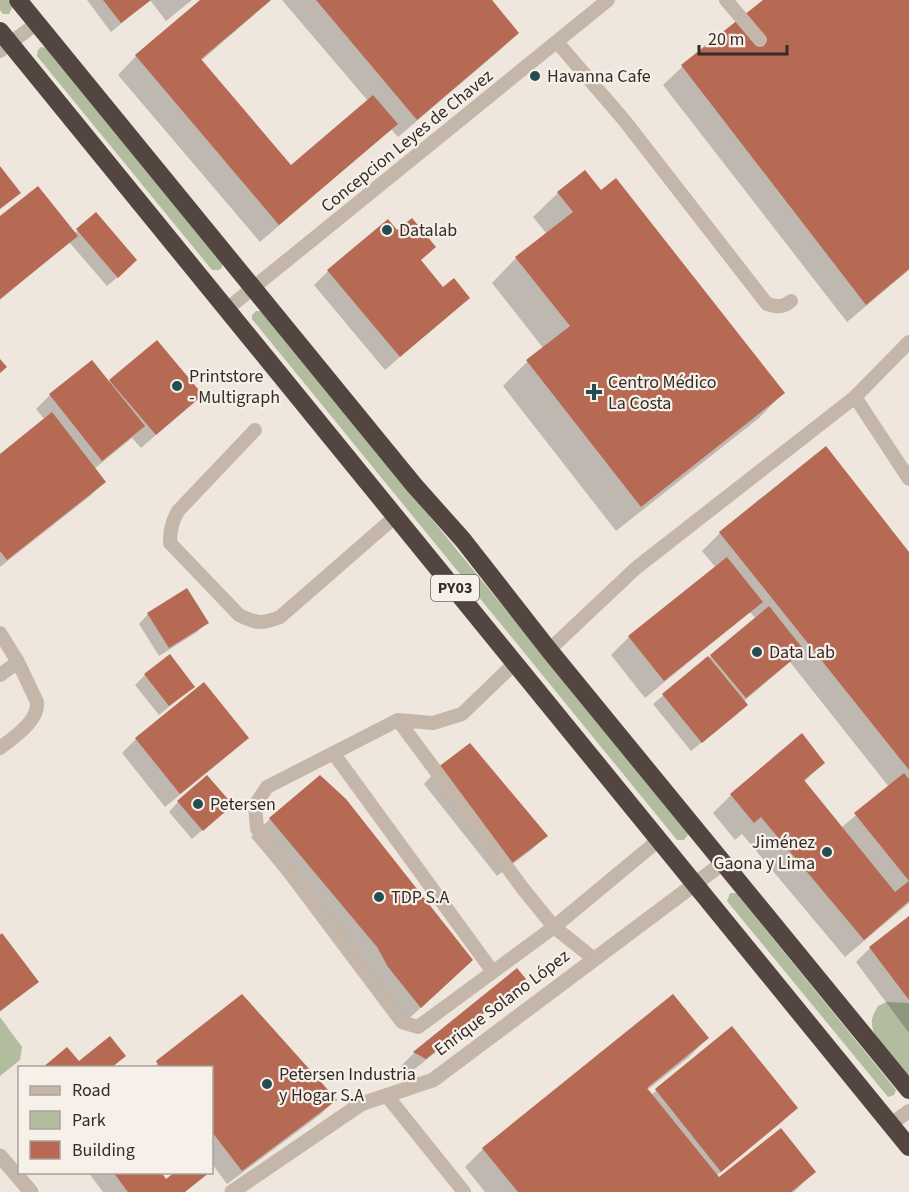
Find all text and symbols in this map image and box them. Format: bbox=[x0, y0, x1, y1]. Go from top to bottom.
scale bar bbox=[699, 18, 788, 56]
text: 20 m bbox=[708, 27, 744, 52]
street label: Concepcion Leyes de Chavez bbox=[316, 63, 499, 218]
place label: Havanna Cafe bbox=[547, 64, 651, 89]
marker: Havanna Cafe bbox=[528, 69, 542, 83]
place label: Datalab bbox=[399, 218, 457, 243]
marker: Datalab bbox=[380, 223, 394, 237]
place label: Printstore - Multigraph bbox=[189, 364, 280, 410]
place label: Centro Médico La Costa bbox=[608, 370, 717, 416]
marker: Printstore - Multigraph bbox=[170, 379, 184, 393]
marker: Centro Médico La Costa bbox=[585, 383, 603, 401]
road number: PY03 bbox=[431, 575, 479, 601]
place label: Data Lab bbox=[769, 640, 835, 665]
marker: Data Lab bbox=[750, 645, 764, 659]
place label: Petersen bbox=[210, 792, 276, 817]
marker: Petersen bbox=[191, 797, 205, 811]
place label: Jiménez Gaona y Lima bbox=[713, 830, 815, 876]
marker: Jiménez Gaona y Lima bbox=[820, 845, 834, 859]
place label: TDP S.A bbox=[391, 885, 450, 910]
marker: TDP S.A bbox=[372, 890, 386, 904]
street label: Enrique Solano López bbox=[429, 944, 575, 1062]
place label: Petersen Industria y Hogar S.A bbox=[279, 1062, 416, 1108]
legend bbox=[18, 1066, 213, 1174]
marker: Petersen Industria y Hogar S.A bbox=[260, 1077, 274, 1091]
text: Road bbox=[72, 1078, 111, 1103]
text: Park bbox=[72, 1108, 106, 1133]
text: Building bbox=[72, 1138, 135, 1163]

